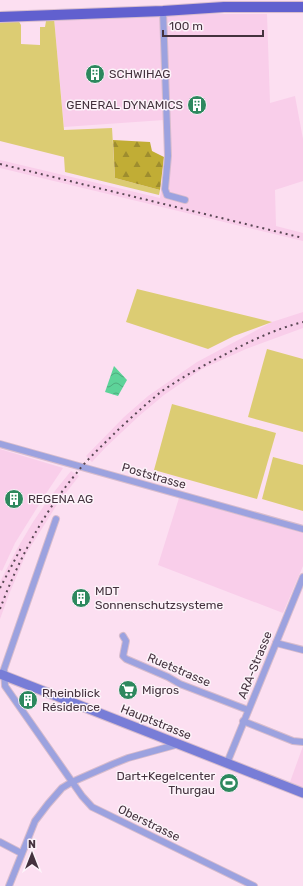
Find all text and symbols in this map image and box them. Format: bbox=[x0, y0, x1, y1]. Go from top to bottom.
scale bar bbox=[163, 12, 263, 38]
text: 100 m bbox=[169, 19, 203, 33]
building icon: SCHWIHAG bbox=[84, 63, 106, 85]
place label: SCHWIHAG bbox=[109, 67, 171, 81]
building icon: GENERAL DYNAMICS bbox=[186, 94, 208, 116]
place label: GENERAL DYNAMICS bbox=[66, 98, 183, 112]
street label: Poststrasse bbox=[120, 460, 188, 492]
building icon: REGENA AG bbox=[3, 488, 25, 510]
place label: REGENA AG bbox=[28, 492, 93, 506]
place label: MDT Sonnenschutzsysteme bbox=[95, 584, 223, 612]
building icon: MDT Sonnenschutzsysteme bbox=[70, 587, 92, 609]
street label: ARA-Strasse bbox=[235, 629, 275, 701]
street label: Ruetstrasse bbox=[145, 650, 213, 690]
supermarket icon: Migros bbox=[117, 679, 139, 701]
place label: Migros bbox=[142, 683, 179, 697]
place label: Rheinblick Résidence bbox=[42, 686, 101, 714]
building icon: Rheinblick Résidence bbox=[17, 689, 39, 711]
street label: Hauptstrasse bbox=[119, 701, 194, 743]
place label: Dart+Kegelcenter Thurgau bbox=[117, 769, 215, 797]
sports icon: Dart+Kegelcenter Thurgau bbox=[218, 772, 240, 794]
street label: Oberstrasse bbox=[116, 802, 183, 844]
north arrow bbox=[12, 834, 52, 874]
text: N bbox=[28, 838, 36, 851]

